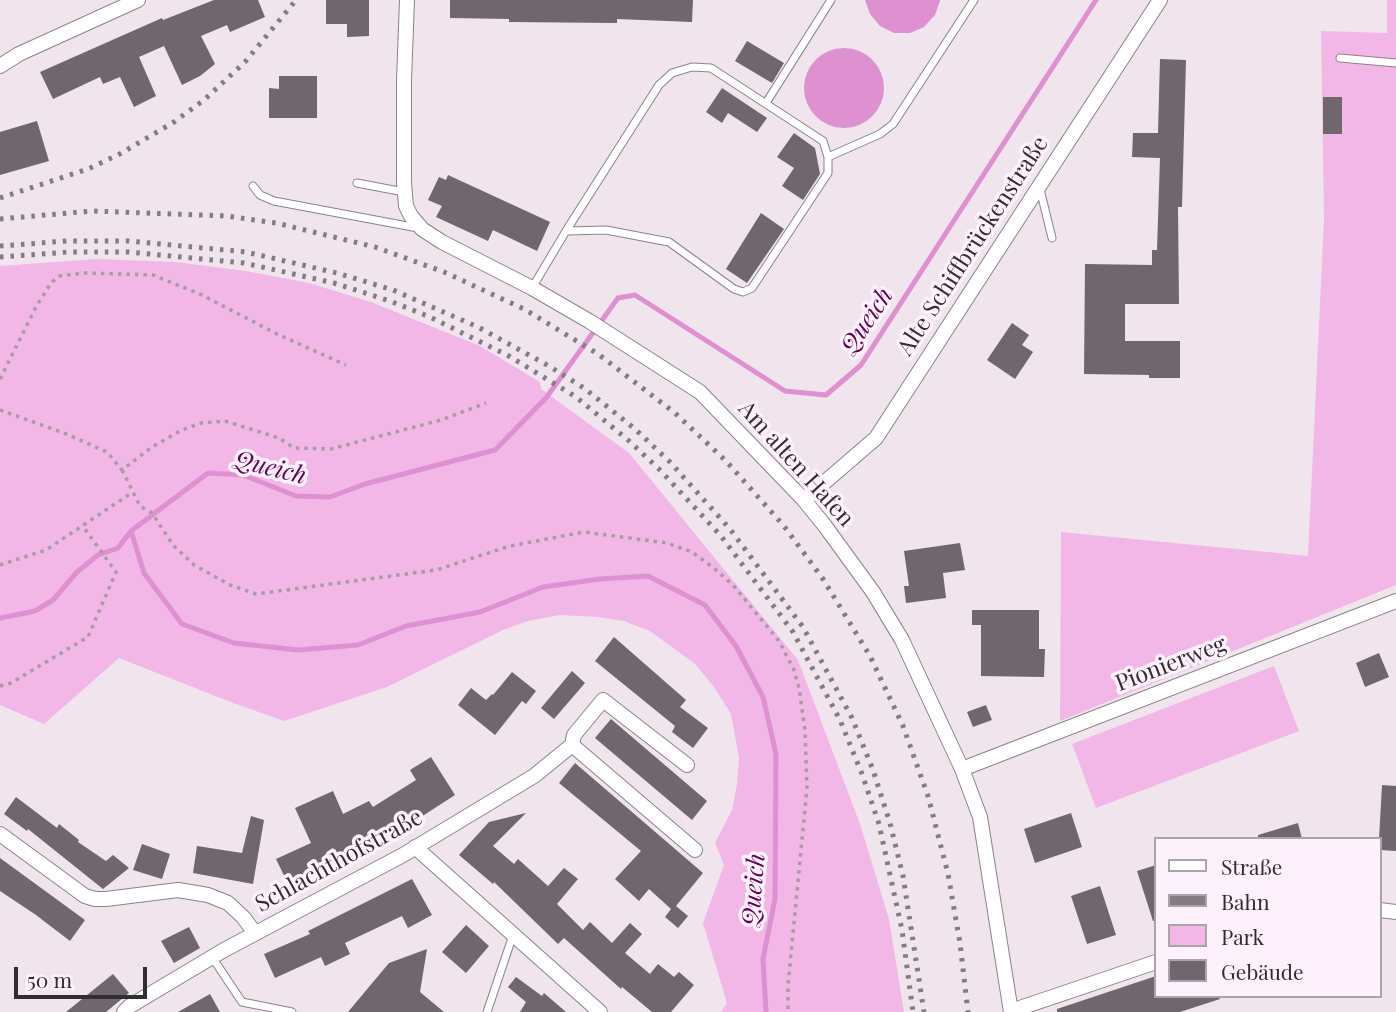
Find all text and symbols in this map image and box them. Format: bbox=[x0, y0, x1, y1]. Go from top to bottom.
street label: Alte Schiffbrückenstraße bbox=[892, 131, 1054, 361]
water label: Queich bbox=[835, 283, 899, 359]
street label: Am alten Hafen bbox=[732, 396, 860, 532]
water label: Queich bbox=[231, 445, 309, 491]
street label: Pionierweg bbox=[1112, 630, 1230, 698]
street label: Schlachthofstraße bbox=[251, 804, 427, 918]
legend bbox=[1154, 837, 1382, 998]
water label: Queich bbox=[736, 852, 772, 928]
text: Straße bbox=[1221, 852, 1282, 880]
text: Bahn bbox=[1221, 887, 1269, 915]
text: Park bbox=[1221, 922, 1264, 950]
scale bar bbox=[18, 953, 150, 997]
text: Gebäude bbox=[1221, 957, 1304, 985]
text: 50 m bbox=[27, 965, 72, 993]

